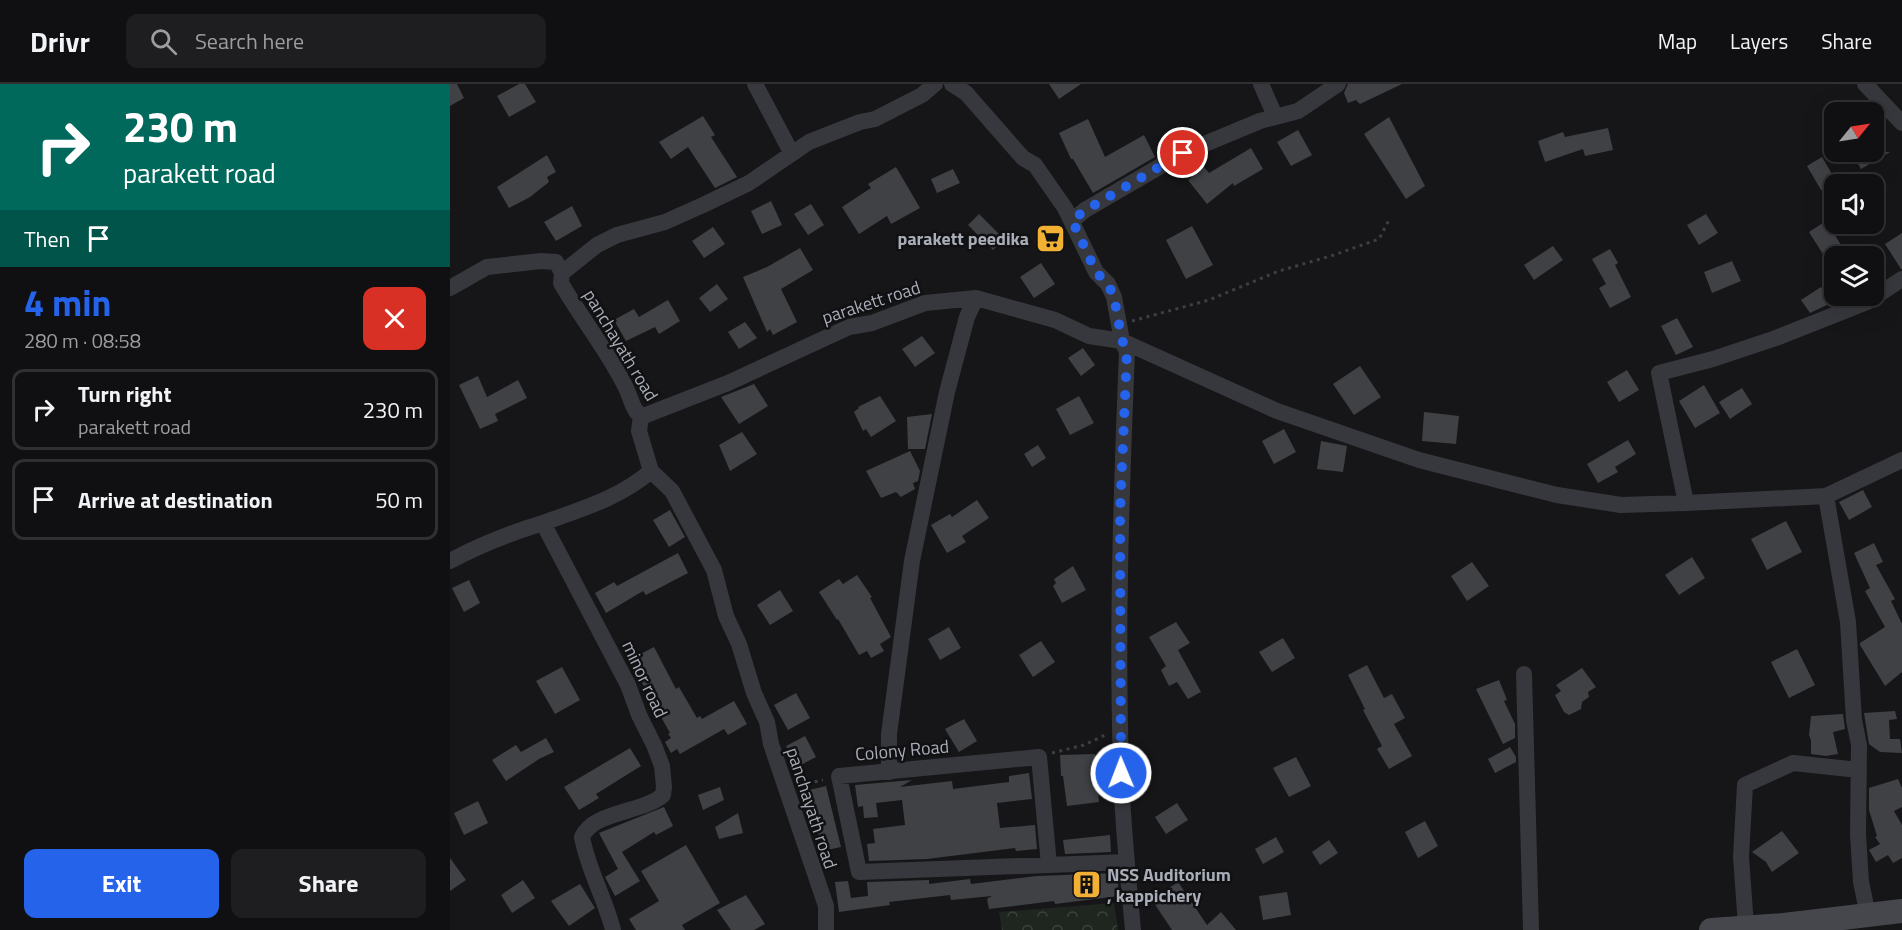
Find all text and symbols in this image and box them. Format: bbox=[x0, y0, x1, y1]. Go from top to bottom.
search box bbox=[126, 14, 546, 68]
text: Drivr bbox=[30, 20, 90, 63]
text: Search here bbox=[195, 24, 304, 58]
icon: search bbox=[147, 25, 180, 58]
text: Map bbox=[1658, 25, 1697, 57]
text: Layers bbox=[1730, 25, 1788, 57]
text: Share bbox=[1821, 25, 1872, 57]
text: 230 m bbox=[123, 94, 238, 158]
north arrow bbox=[1824, 102, 1884, 162]
map controls bbox=[1824, 102, 1884, 306]
icon: right bbox=[24, 108, 102, 186]
pin bbox=[1157, 127, 1208, 178]
icon: arrive bbox=[1166, 136, 1199, 169]
text: parakett road bbox=[123, 152, 276, 193]
button: sound bbox=[1824, 174, 1884, 234]
text: Then bbox=[24, 222, 70, 256]
icon: arrive bbox=[82, 222, 115, 255]
supermarket icon: parakett peedika bbox=[1034, 222, 1066, 254]
place label: parakett peedika bbox=[898, 225, 1029, 252]
button: layers bbox=[1824, 246, 1884, 306]
street label: parakett road bbox=[818, 273, 924, 331]
text: 4 min bbox=[24, 275, 111, 330]
street label: panchayath road bbox=[577, 284, 665, 406]
button: close bbox=[363, 287, 426, 350]
text: 280 m · 08:58 bbox=[24, 325, 141, 356]
text: Turn right bbox=[78, 377, 172, 411]
icon: right bbox=[27, 393, 60, 426]
text: 230 m bbox=[363, 393, 423, 427]
text: parakett road bbox=[78, 411, 191, 442]
icon: arrive bbox=[27, 483, 60, 516]
text: Arrive at destination bbox=[78, 483, 273, 517]
text: 50 m bbox=[375, 483, 423, 517]
street label: minor road bbox=[615, 636, 675, 722]
street label: Colony Road bbox=[854, 732, 950, 768]
position arrow bbox=[1089, 741, 1153, 805]
street label: panchayath road bbox=[780, 744, 844, 872]
button: Exit bbox=[24, 849, 219, 918]
button: Share bbox=[231, 849, 426, 918]
place label: NSS Auditorium , kappichery bbox=[1107, 861, 1231, 909]
building icon: NSS Auditorium , kappichery bbox=[1070, 868, 1102, 900]

